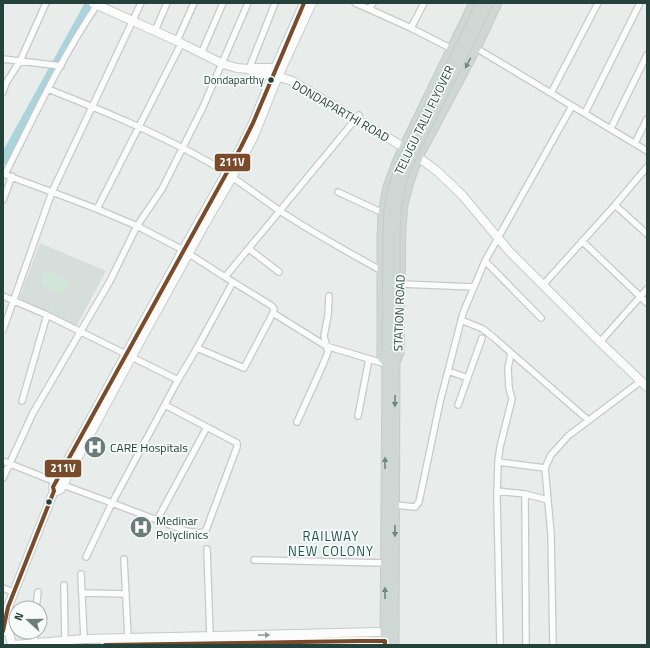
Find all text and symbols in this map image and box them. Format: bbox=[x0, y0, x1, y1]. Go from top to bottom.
one-way arrow bbox=[465, 57, 471, 69]
street label: TELUGU TALLI FLYOVER bbox=[389, 62, 459, 178]
place label: Dondaparthy bbox=[204, 72, 265, 88]
marker: Dondaparthy bbox=[266, 75, 276, 85]
street label: DONDAPARTHI ROAD bbox=[289, 75, 393, 147]
line badge: 211V bbox=[214, 153, 251, 172]
text: 211V bbox=[219, 154, 245, 170]
street label: STATION ROAD bbox=[388, 274, 410, 352]
one-way arrow bbox=[392, 395, 398, 408]
hospital icon: CARE Hospitals bbox=[82, 434, 108, 460]
place label: CARE Hospitals bbox=[110, 438, 188, 457]
one-way arrow bbox=[382, 456, 388, 469]
line badge: 211V bbox=[44, 459, 82, 478]
text: 211V bbox=[50, 460, 76, 476]
unlabelled marker bbox=[44, 497, 54, 507]
place label: Medinar Polyclinics bbox=[156, 511, 209, 544]
hospital icon: Medinar Polyclinics bbox=[128, 514, 154, 540]
one-way arrow bbox=[392, 525, 398, 538]
district label: RAILWAY NEW COLONY bbox=[288, 526, 374, 561]
one-way arrow bbox=[382, 586, 388, 599]
north arrow bbox=[8, 600, 48, 640]
text: N bbox=[10, 610, 27, 623]
one-way arrow bbox=[258, 631, 270, 638]

